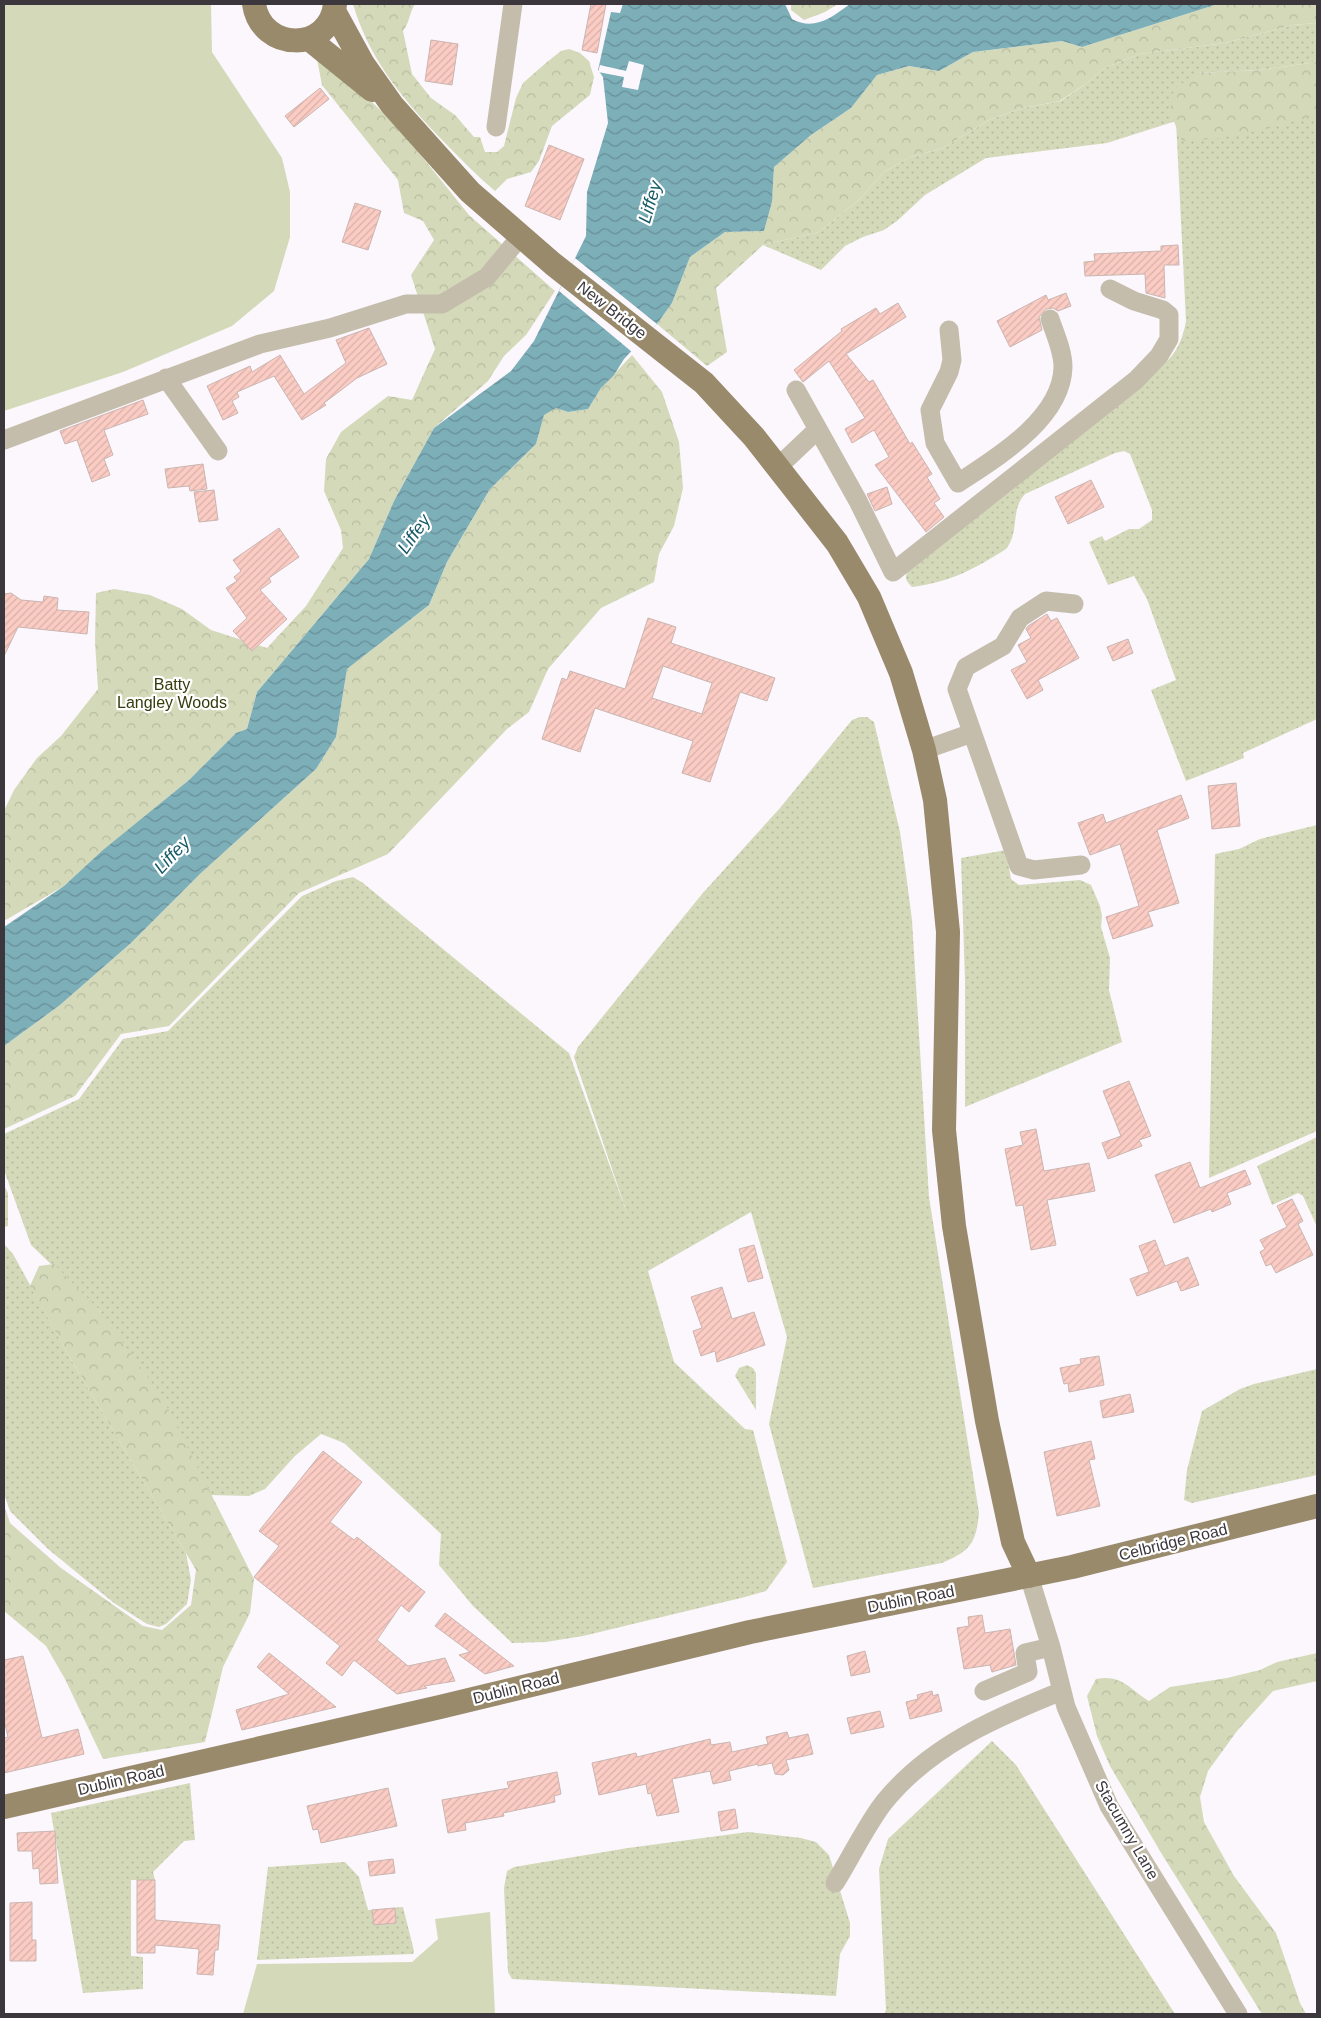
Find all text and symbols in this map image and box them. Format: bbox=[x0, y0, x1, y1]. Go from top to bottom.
water label: Liffey bbox=[634, 178, 666, 225]
street label: New Bridge bbox=[574, 278, 650, 342]
water label: Liffey bbox=[393, 510, 435, 557]
park label: Batty Langley Woods bbox=[117, 676, 227, 711]
water label: Liffey bbox=[150, 832, 195, 878]
street label: Celbridge Road bbox=[1117, 1520, 1229, 1564]
street label: Dublin Road bbox=[866, 1582, 956, 1616]
street label: Dublin Road bbox=[471, 1669, 561, 1707]
street label: Dublin Road bbox=[76, 1762, 166, 1798]
street label: Stacumny Lane bbox=[1092, 1778, 1162, 1882]

